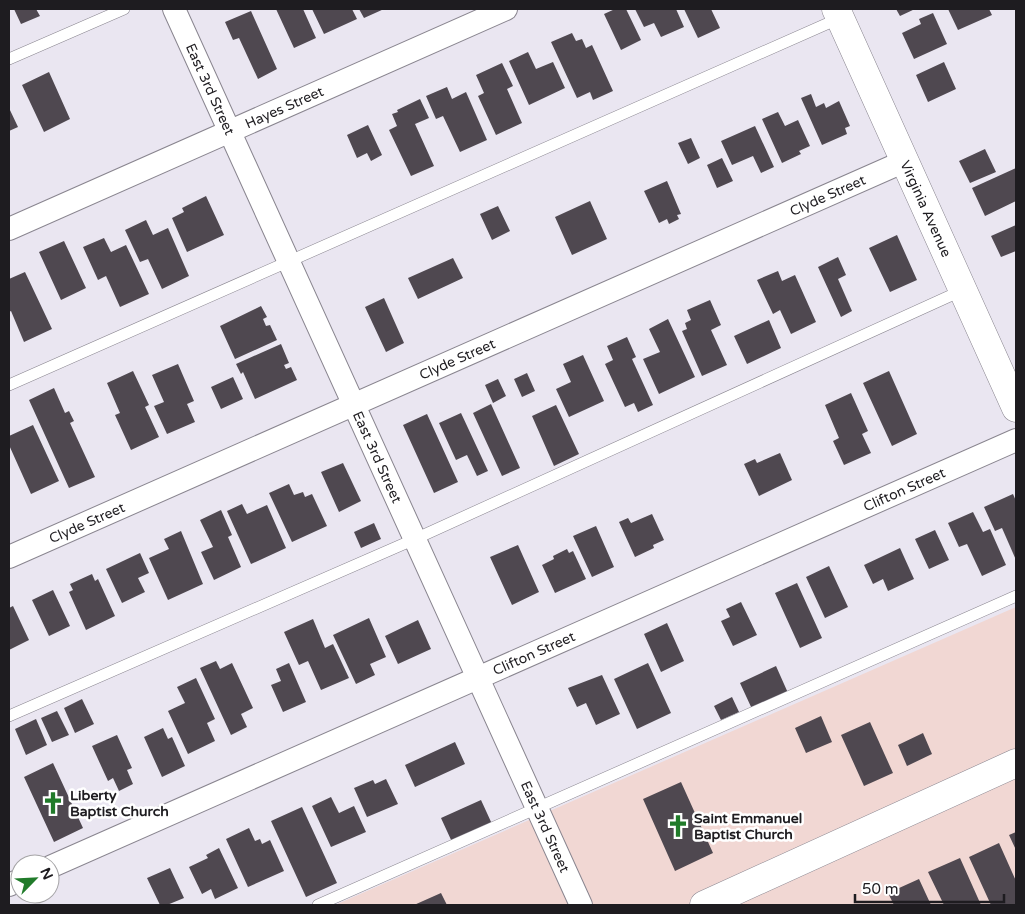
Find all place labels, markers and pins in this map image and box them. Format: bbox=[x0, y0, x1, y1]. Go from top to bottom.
place label: Liberty Baptist Church bbox=[70, 787, 169, 820]
church icon: Liberty Baptist Church bbox=[40, 790, 66, 816]
place label: Saint Emmanuel Baptist Church bbox=[694, 810, 802, 843]
church icon: Saint Emmanuel Baptist Church bbox=[665, 813, 691, 839]

